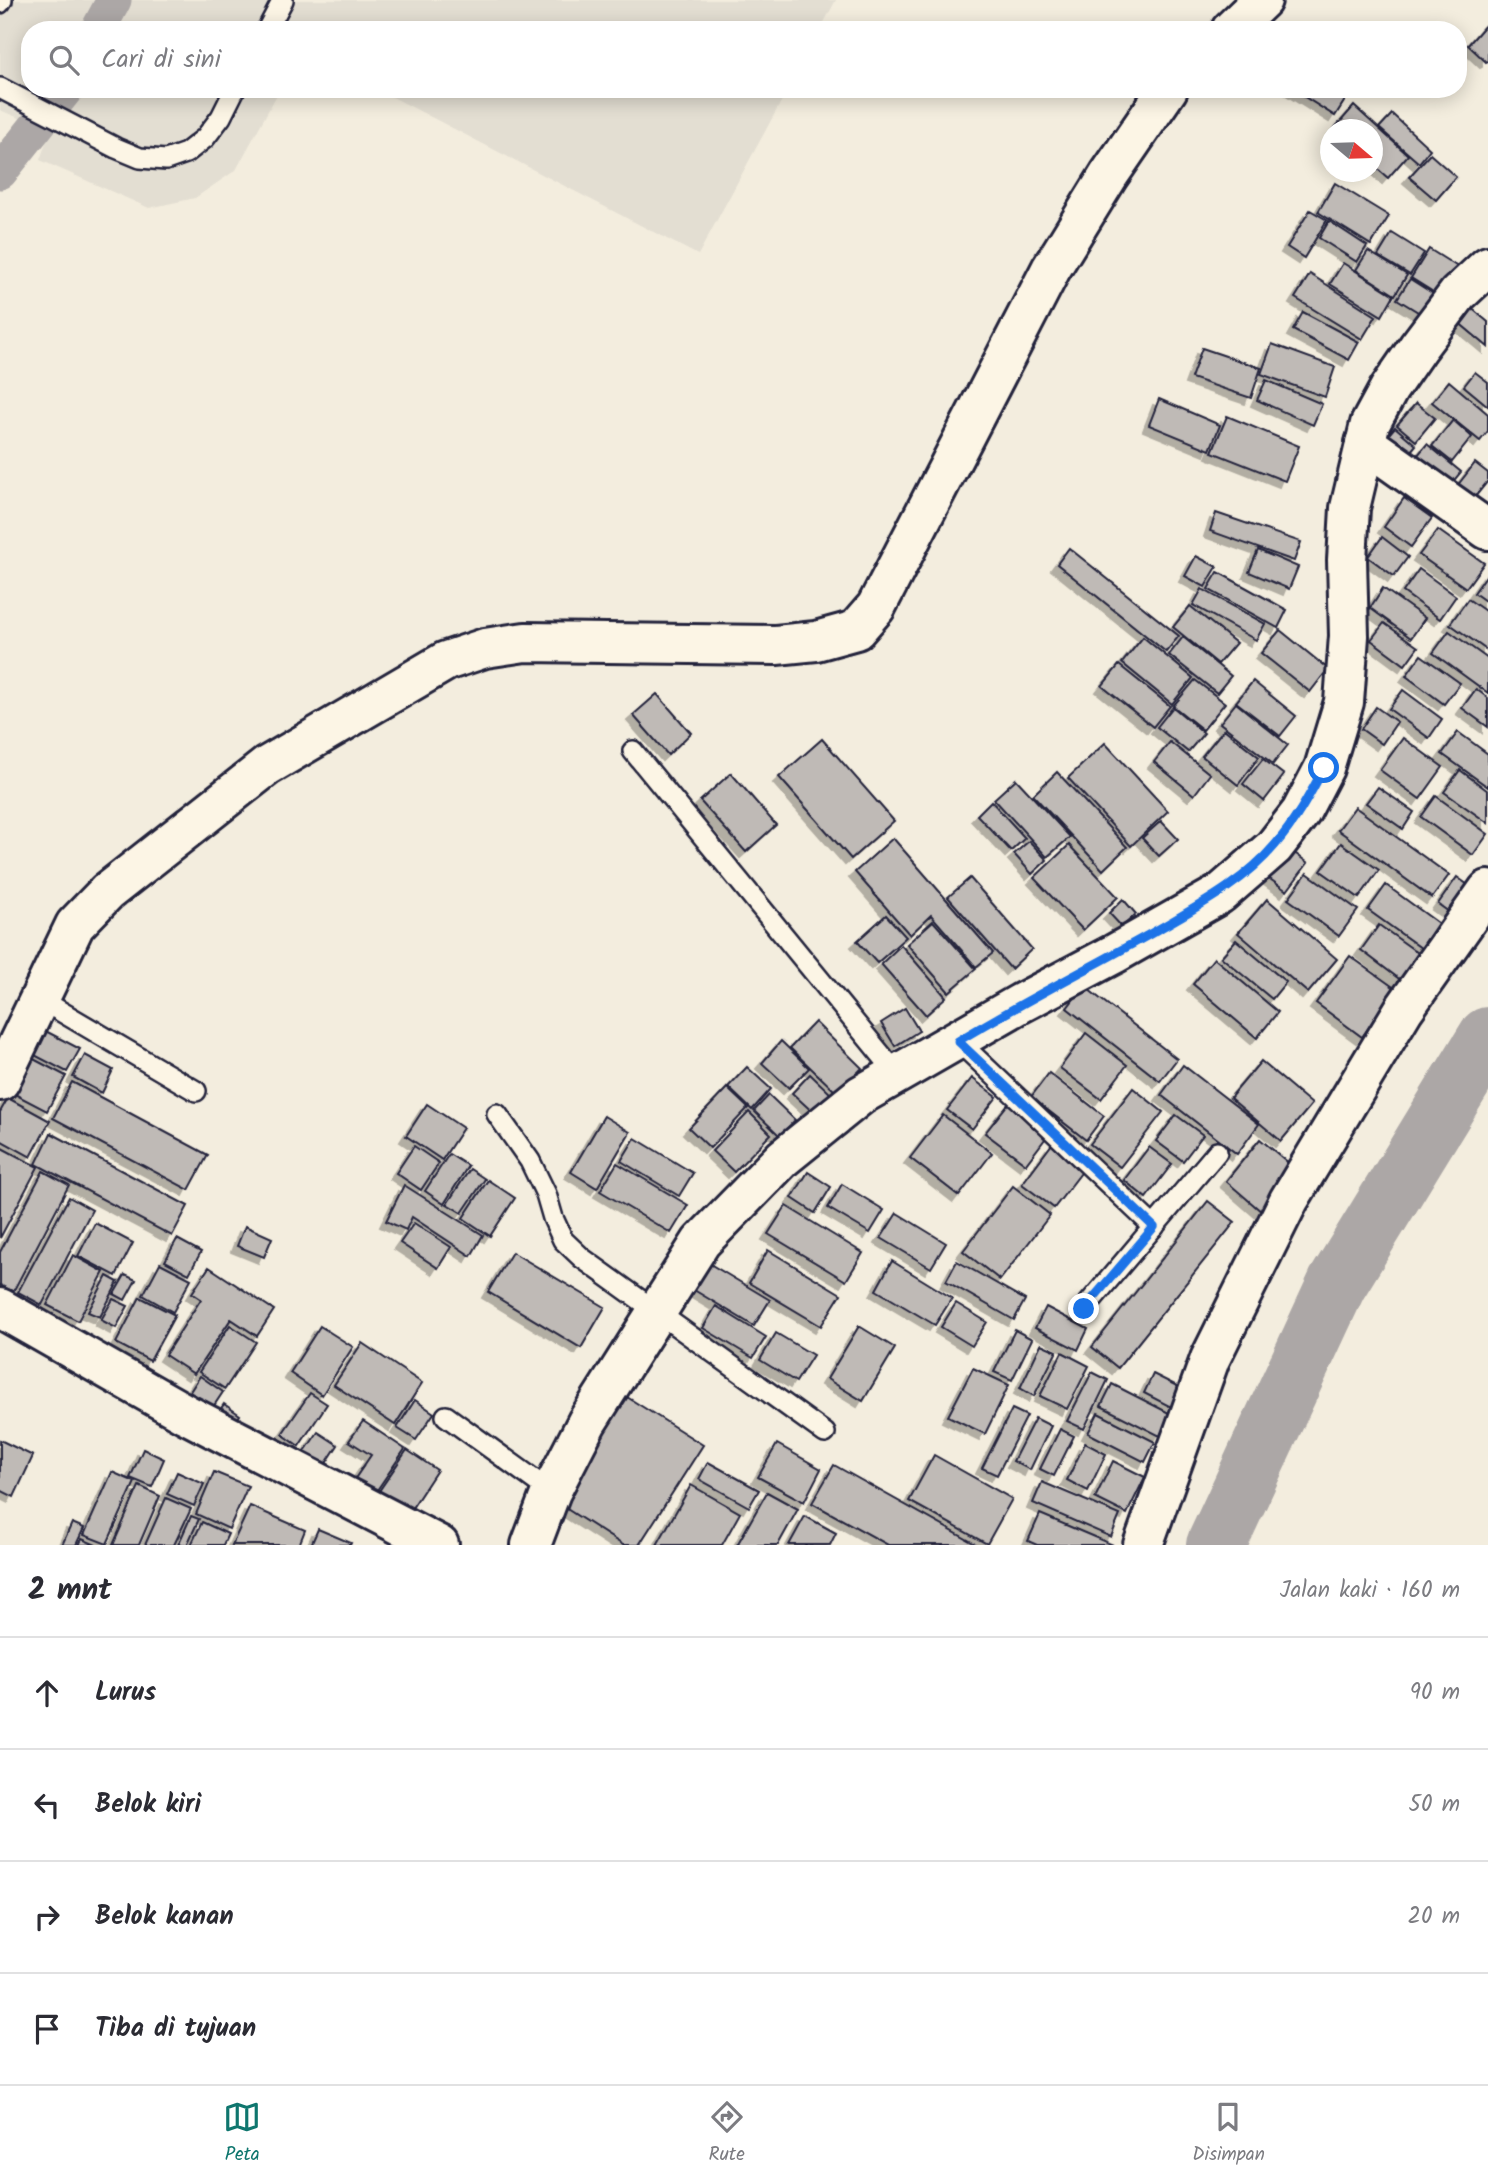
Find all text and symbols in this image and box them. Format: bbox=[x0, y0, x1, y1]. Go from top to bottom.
search box bbox=[21, 21, 1467, 98]
text: Cari di sini bbox=[101, 39, 221, 81]
icon: search bbox=[45, 41, 83, 79]
north arrow bbox=[1320, 119, 1383, 182]
route start bbox=[1308, 752, 1339, 783]
route end bbox=[1068, 1293, 1099, 1324]
text: 2 mnt bbox=[28, 1567, 112, 1615]
text: Jalan kaki · 160 m bbox=[1280, 1573, 1460, 1609]
text: Lurus bbox=[95, 1672, 156, 1714]
icon: ahead bbox=[28, 1674, 66, 1712]
text: 90 m bbox=[1410, 1675, 1460, 1711]
text: Belok kiri bbox=[95, 1784, 201, 1826]
icon: left bbox=[28, 1786, 66, 1824]
text: 50 m bbox=[1409, 1787, 1460, 1823]
text: Belok kanan bbox=[95, 1896, 234, 1938]
icon: right bbox=[28, 1898, 66, 1936]
text: 20 m bbox=[1408, 1899, 1460, 1935]
text: Tiba di tujuan bbox=[95, 2008, 256, 2050]
icon: arrive bbox=[28, 2010, 66, 2048]
tab: Peta bbox=[223, 2098, 261, 2170]
tab: Rute bbox=[708, 2098, 746, 2170]
tab: Disimpan bbox=[1192, 2098, 1265, 2170]

